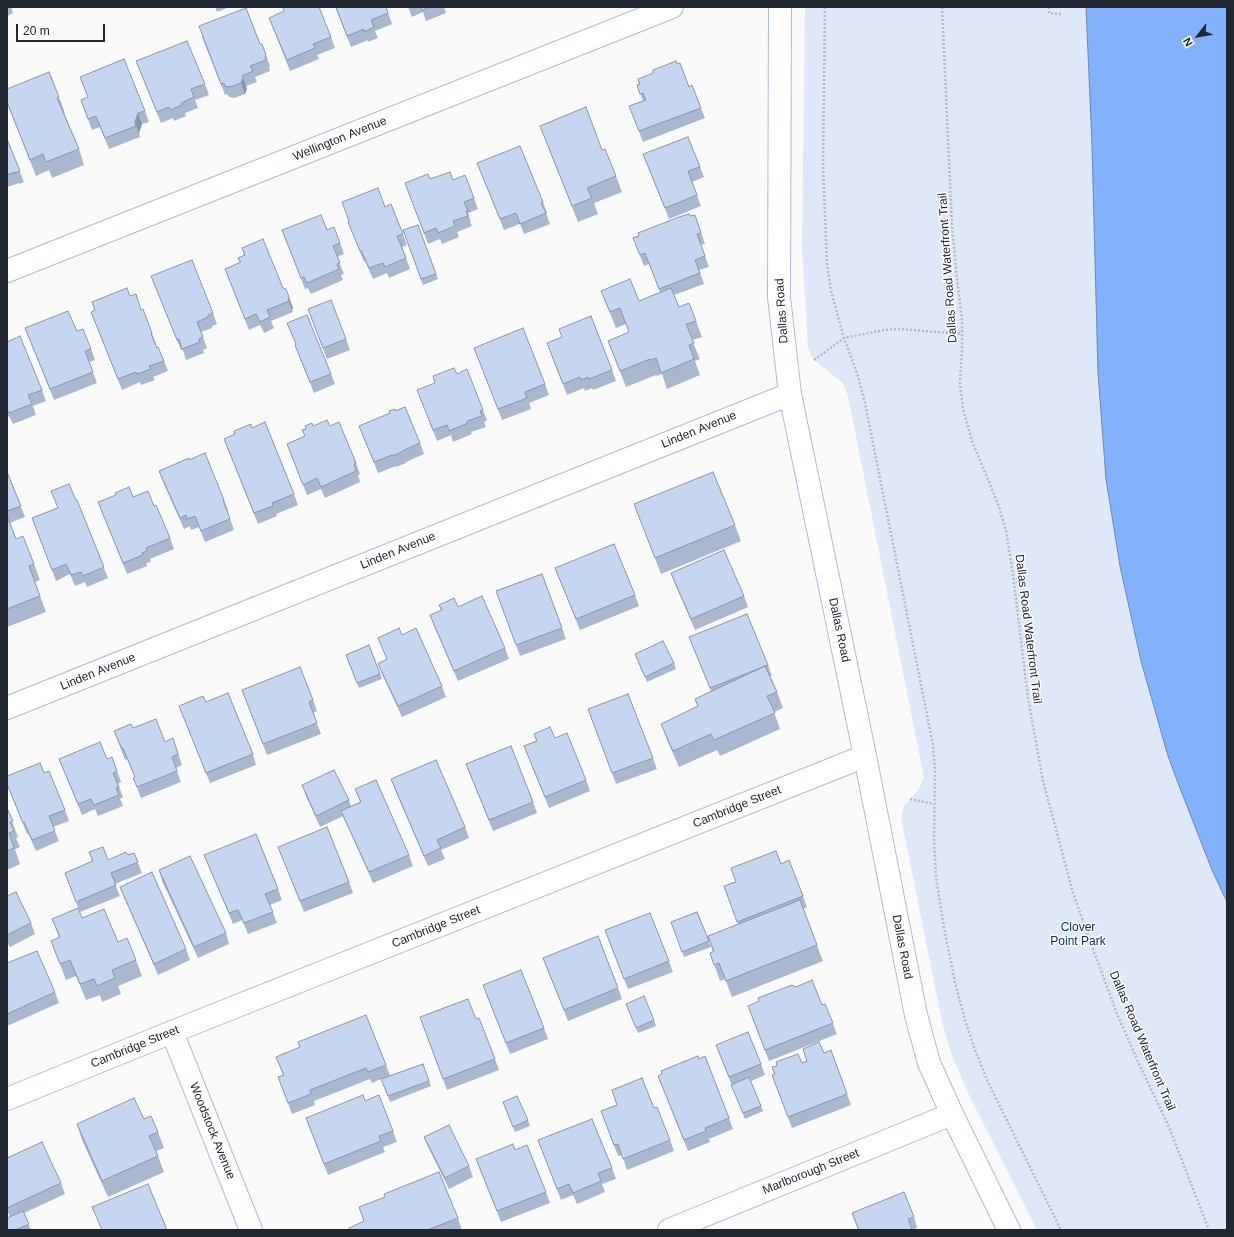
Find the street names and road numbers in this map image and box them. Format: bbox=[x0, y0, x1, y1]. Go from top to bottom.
street label: Wellington Avenue bbox=[291, 114, 389, 164]
street label: Dallas Road Waterfront Trail bbox=[936, 192, 960, 344]
street label: Dallas Road bbox=[773, 278, 791, 344]
street label: Linden Avenue bbox=[659, 408, 739, 452]
street label: Linden Avenue bbox=[358, 529, 438, 573]
street label: Dallas Road Waterfront Trail bbox=[1012, 553, 1044, 705]
street label: Dallas Road bbox=[825, 597, 853, 663]
street label: Linden Avenue bbox=[58, 650, 138, 694]
street label: Cambridge Street bbox=[691, 783, 783, 831]
street label: Cambridge Street bbox=[390, 903, 482, 951]
street label: Dallas Road bbox=[889, 914, 915, 980]
street label: Dallas Road Waterfront Trail bbox=[1106, 969, 1178, 1113]
street label: Cambridge Street bbox=[89, 1023, 181, 1071]
street label: Woodstock Avenue bbox=[186, 1081, 238, 1181]
street label: Marlborough Street bbox=[761, 1146, 861, 1198]

